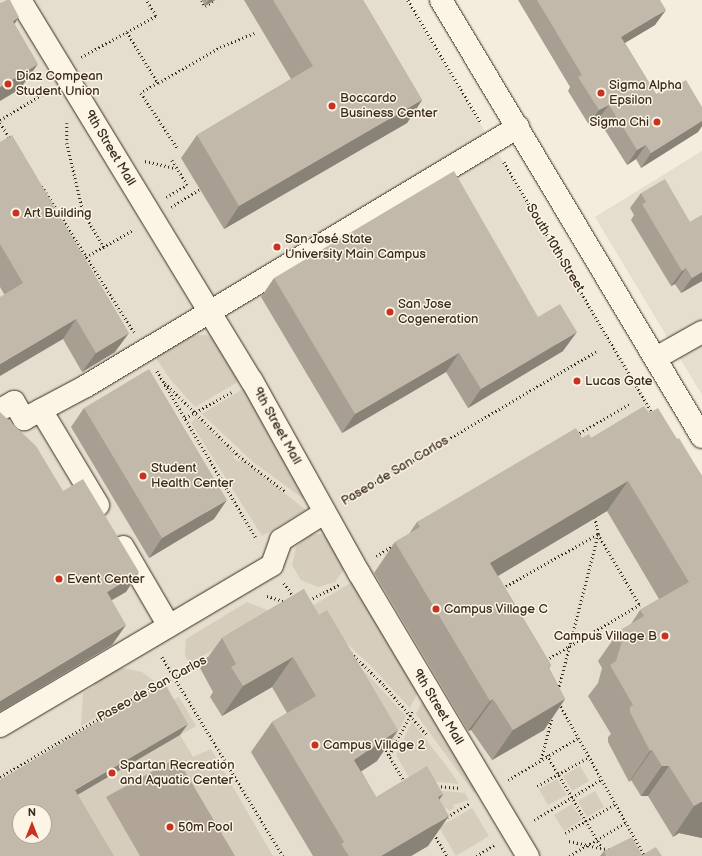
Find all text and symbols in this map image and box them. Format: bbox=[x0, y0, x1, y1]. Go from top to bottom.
place label: Diaz Compean Student Union bbox=[16, 69, 103, 100]
place label: Sigma Alpha Epsilon bbox=[609, 78, 682, 109]
marker: Diaz Compean Student Union bbox=[3, 79, 13, 89]
marker: Sigma Alpha Epsilon bbox=[596, 88, 606, 98]
place label: Boccardo Business Center bbox=[340, 91, 437, 122]
marker: Boccardo Business Center bbox=[327, 101, 337, 111]
street label: 9th Street Mall bbox=[81, 107, 139, 189]
place label: Sigma Chi bbox=[589, 114, 649, 130]
marker: Sigma Chi bbox=[652, 117, 662, 127]
street label: South 10th Street bbox=[523, 201, 587, 295]
place label: Art Building bbox=[24, 205, 92, 221]
marker: Art Building bbox=[11, 208, 21, 218]
place label: San José State University Main Campus bbox=[285, 232, 427, 263]
marker: San José State University Main Campus bbox=[272, 242, 282, 252]
place label: San Jose Cogeneration bbox=[398, 297, 478, 328]
marker: San Jose Cogeneration bbox=[385, 307, 395, 317]
place label: Lucas Gate bbox=[585, 373, 652, 389]
marker: Lucas Gate bbox=[572, 376, 582, 386]
street label: 9th Street Mall bbox=[249, 385, 305, 467]
street label: Paseo de San Carlos bbox=[338, 433, 452, 509]
place label: Student Health Center bbox=[151, 461, 233, 492]
marker: Student Health Center bbox=[138, 471, 148, 481]
place label: Event Center bbox=[67, 571, 144, 587]
marker: Event Center bbox=[54, 574, 64, 584]
place label: Campus Village C bbox=[444, 601, 548, 617]
marker: Campus Village C bbox=[431, 604, 441, 614]
place label: Campus Village B bbox=[553, 628, 657, 644]
marker: Campus Village B bbox=[660, 631, 670, 641]
street label: Paseo de San Carlos bbox=[95, 652, 209, 726]
street label: 9th Street Mall bbox=[409, 666, 467, 748]
place label: Campus Village 2 bbox=[323, 737, 426, 753]
marker: Campus Village 2 bbox=[310, 740, 320, 750]
place label: Spartan Recreation and Aquatic Center bbox=[120, 758, 235, 789]
marker: Spartan Recreation and Aquatic Center bbox=[107, 768, 117, 778]
north arrow bbox=[12, 804, 52, 844]
text: N bbox=[28, 806, 36, 819]
place label: 50m Pool bbox=[178, 819, 233, 835]
marker: 50m Pool bbox=[165, 822, 175, 832]

